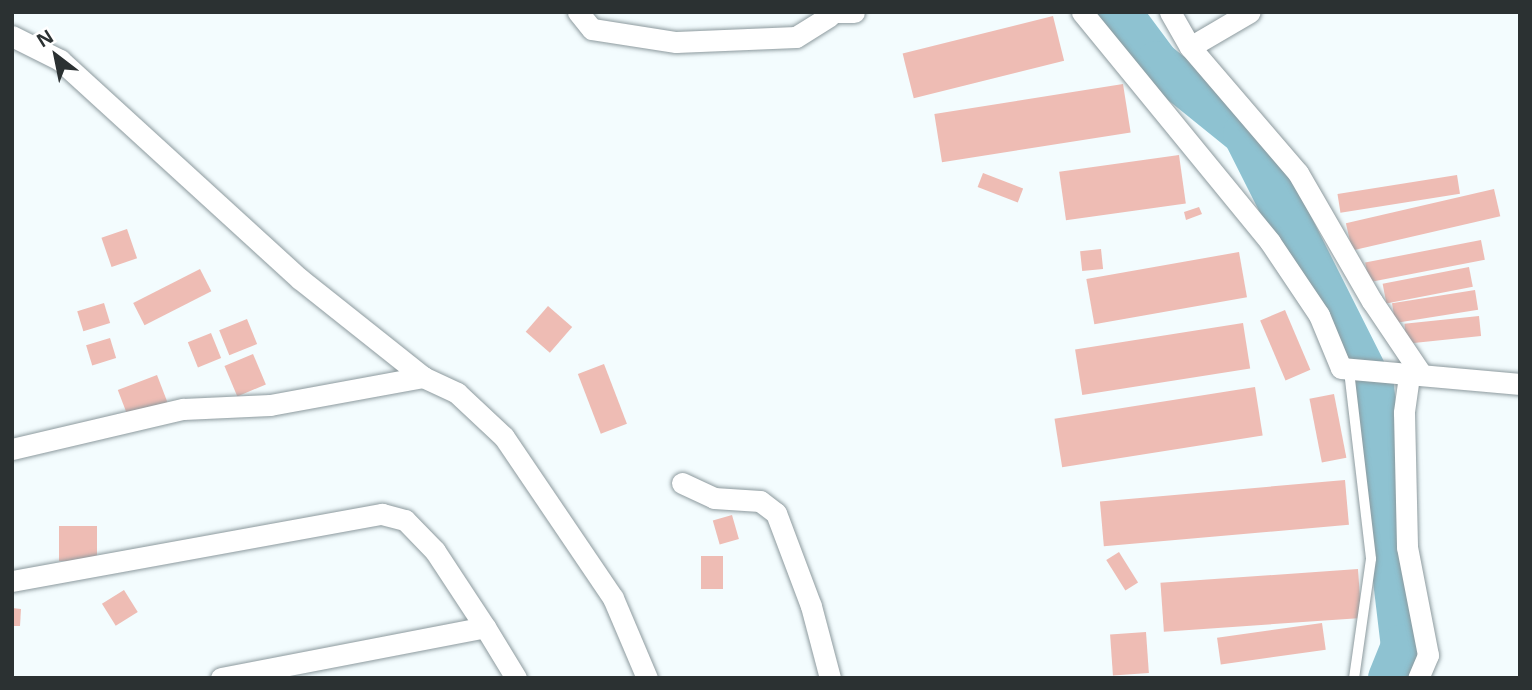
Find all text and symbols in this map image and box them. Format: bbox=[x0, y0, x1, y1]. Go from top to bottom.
north arrow bbox=[21, 21, 91, 91]
text: N bbox=[31, 23, 58, 53]

